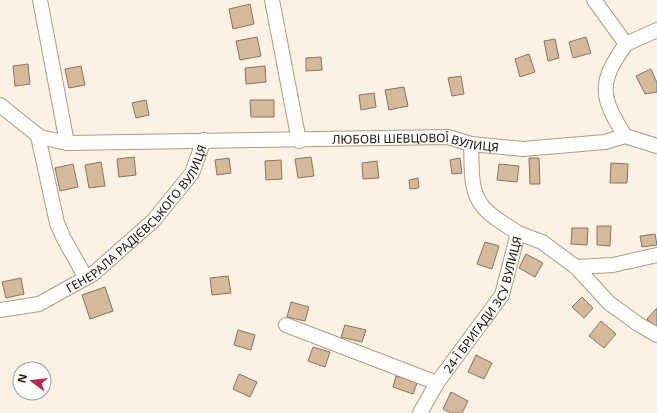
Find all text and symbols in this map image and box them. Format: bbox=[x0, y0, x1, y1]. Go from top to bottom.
street label: ЛЮБОВІ ШЕВЦОВОЇ ВУЛИЦЯ bbox=[332, 128, 500, 155]
street label: ГЕНЕРАЛА РАДІЄВСЬКОГО ВУЛИЦЯ bbox=[63, 142, 210, 296]
street label: 24-Ї БРИГАДИ ЗСУ ВУЛИЦЯ bbox=[439, 234, 525, 376]
north arrow bbox=[12, 361, 52, 401]
text: N bbox=[13, 372, 30, 385]

